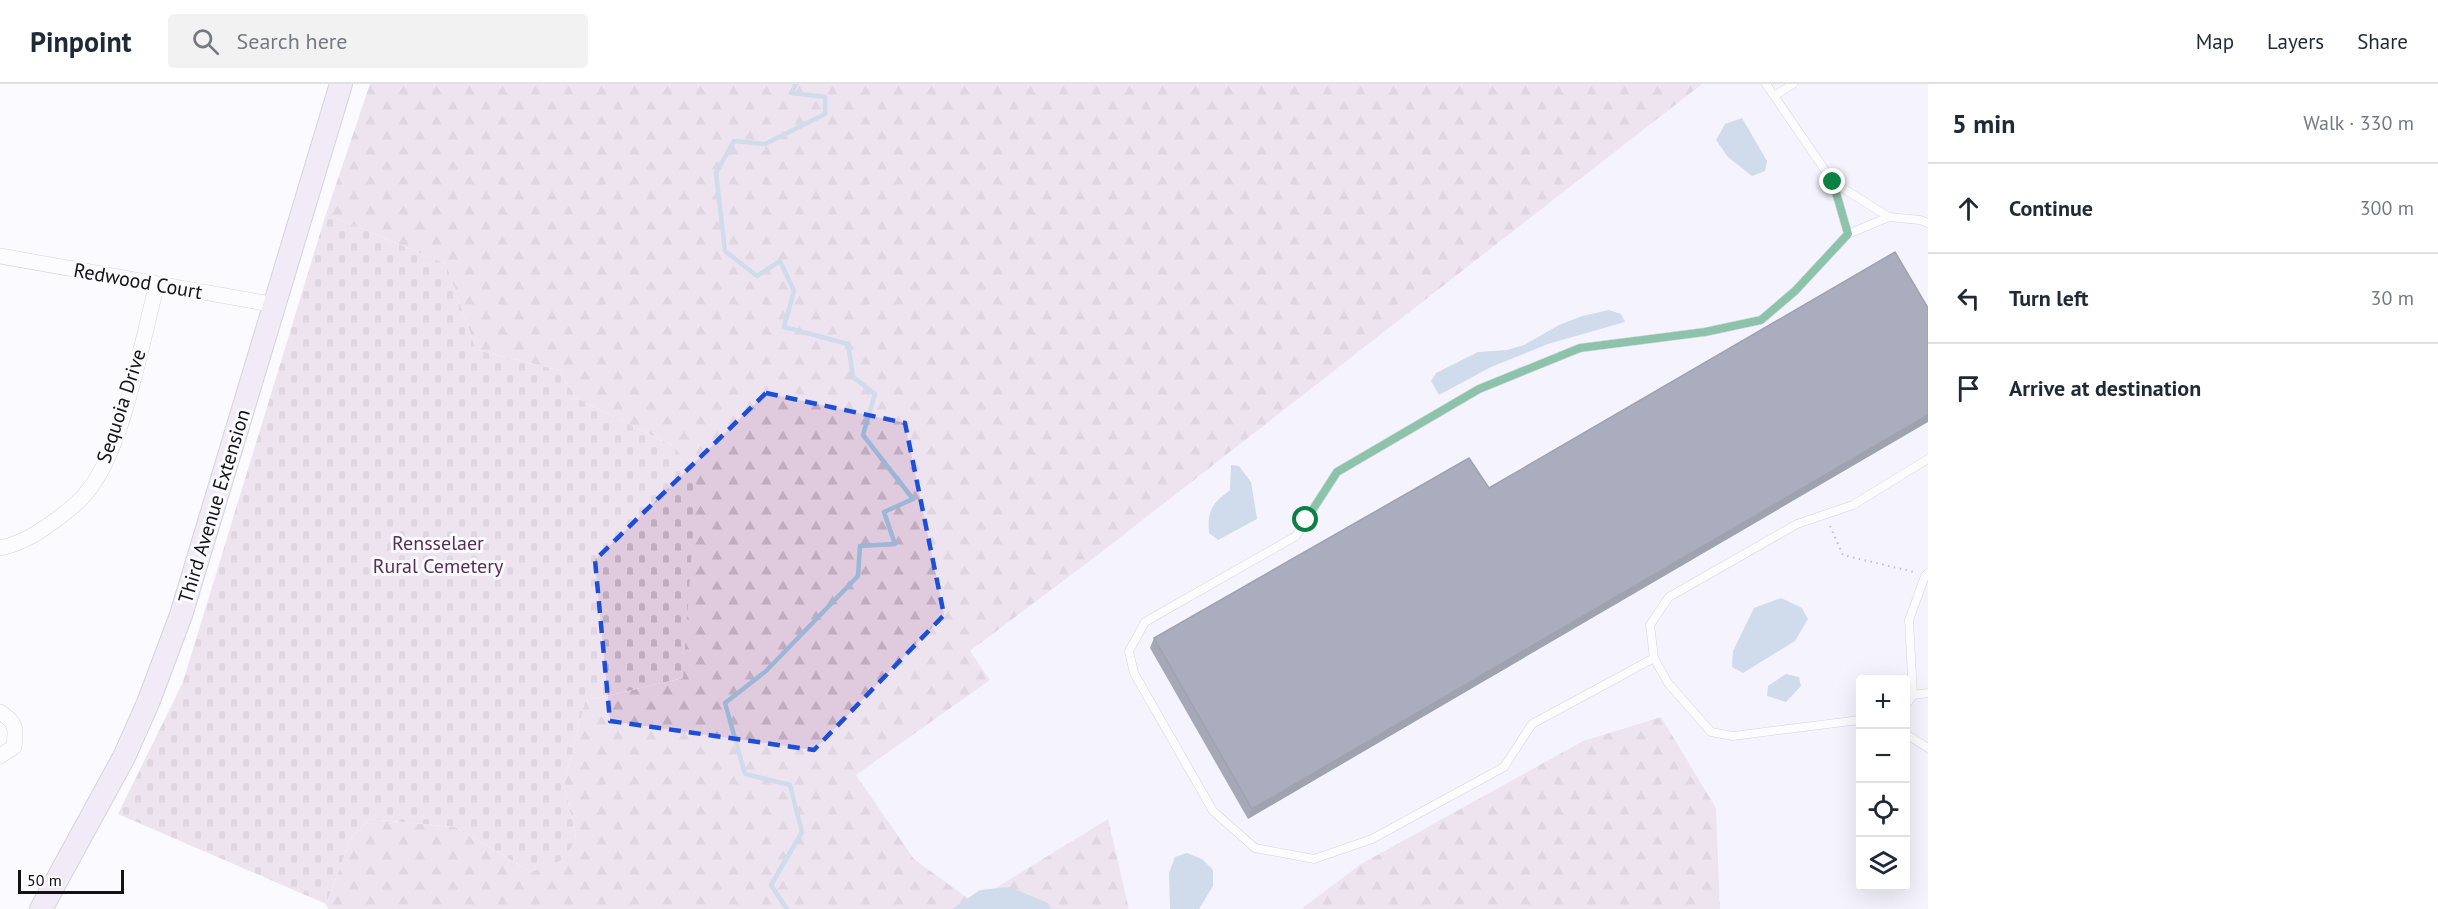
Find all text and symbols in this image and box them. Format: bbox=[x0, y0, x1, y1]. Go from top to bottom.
search box bbox=[168, 14, 588, 68]
text: Pinpoint bbox=[30, 23, 132, 60]
icon: search bbox=[189, 25, 222, 58]
text: Search here bbox=[237, 27, 347, 55]
text: Map bbox=[2196, 28, 2234, 55]
text: Layers bbox=[2267, 28, 2324, 55]
text: Share bbox=[2357, 28, 2408, 55]
text: 5 min bbox=[1952, 107, 2015, 140]
text: Walk · 330 m bbox=[2303, 110, 2414, 136]
route end bbox=[1819, 168, 1845, 194]
icon: ahead bbox=[1952, 192, 1985, 225]
text: Continue bbox=[2009, 194, 2093, 222]
text: 300 m bbox=[2360, 195, 2414, 221]
street label: Redwood Court bbox=[72, 257, 205, 305]
icon: left bbox=[1952, 282, 1985, 315]
text: Turn left bbox=[2009, 284, 2089, 312]
text: 30 m bbox=[2371, 285, 2414, 311]
street label: Sequoia Drive bbox=[90, 346, 152, 466]
icon: arrive bbox=[1952, 372, 1985, 405]
text: Arrive at destination bbox=[2009, 374, 2201, 402]
street label: Third Avenue Extension bbox=[172, 406, 256, 606]
route start bbox=[1292, 506, 1318, 532]
park label: Rensselaer Rural Cemetery bbox=[373, 530, 504, 579]
map controls bbox=[1856, 675, 1910, 891]
button: + bbox=[1856, 675, 1910, 729]
button: − bbox=[1856, 729, 1910, 783]
button: locate bbox=[1856, 783, 1910, 837]
button: layers bbox=[1856, 837, 1910, 891]
scale bar bbox=[18, 867, 124, 894]
text: 50 m bbox=[27, 870, 62, 890]

